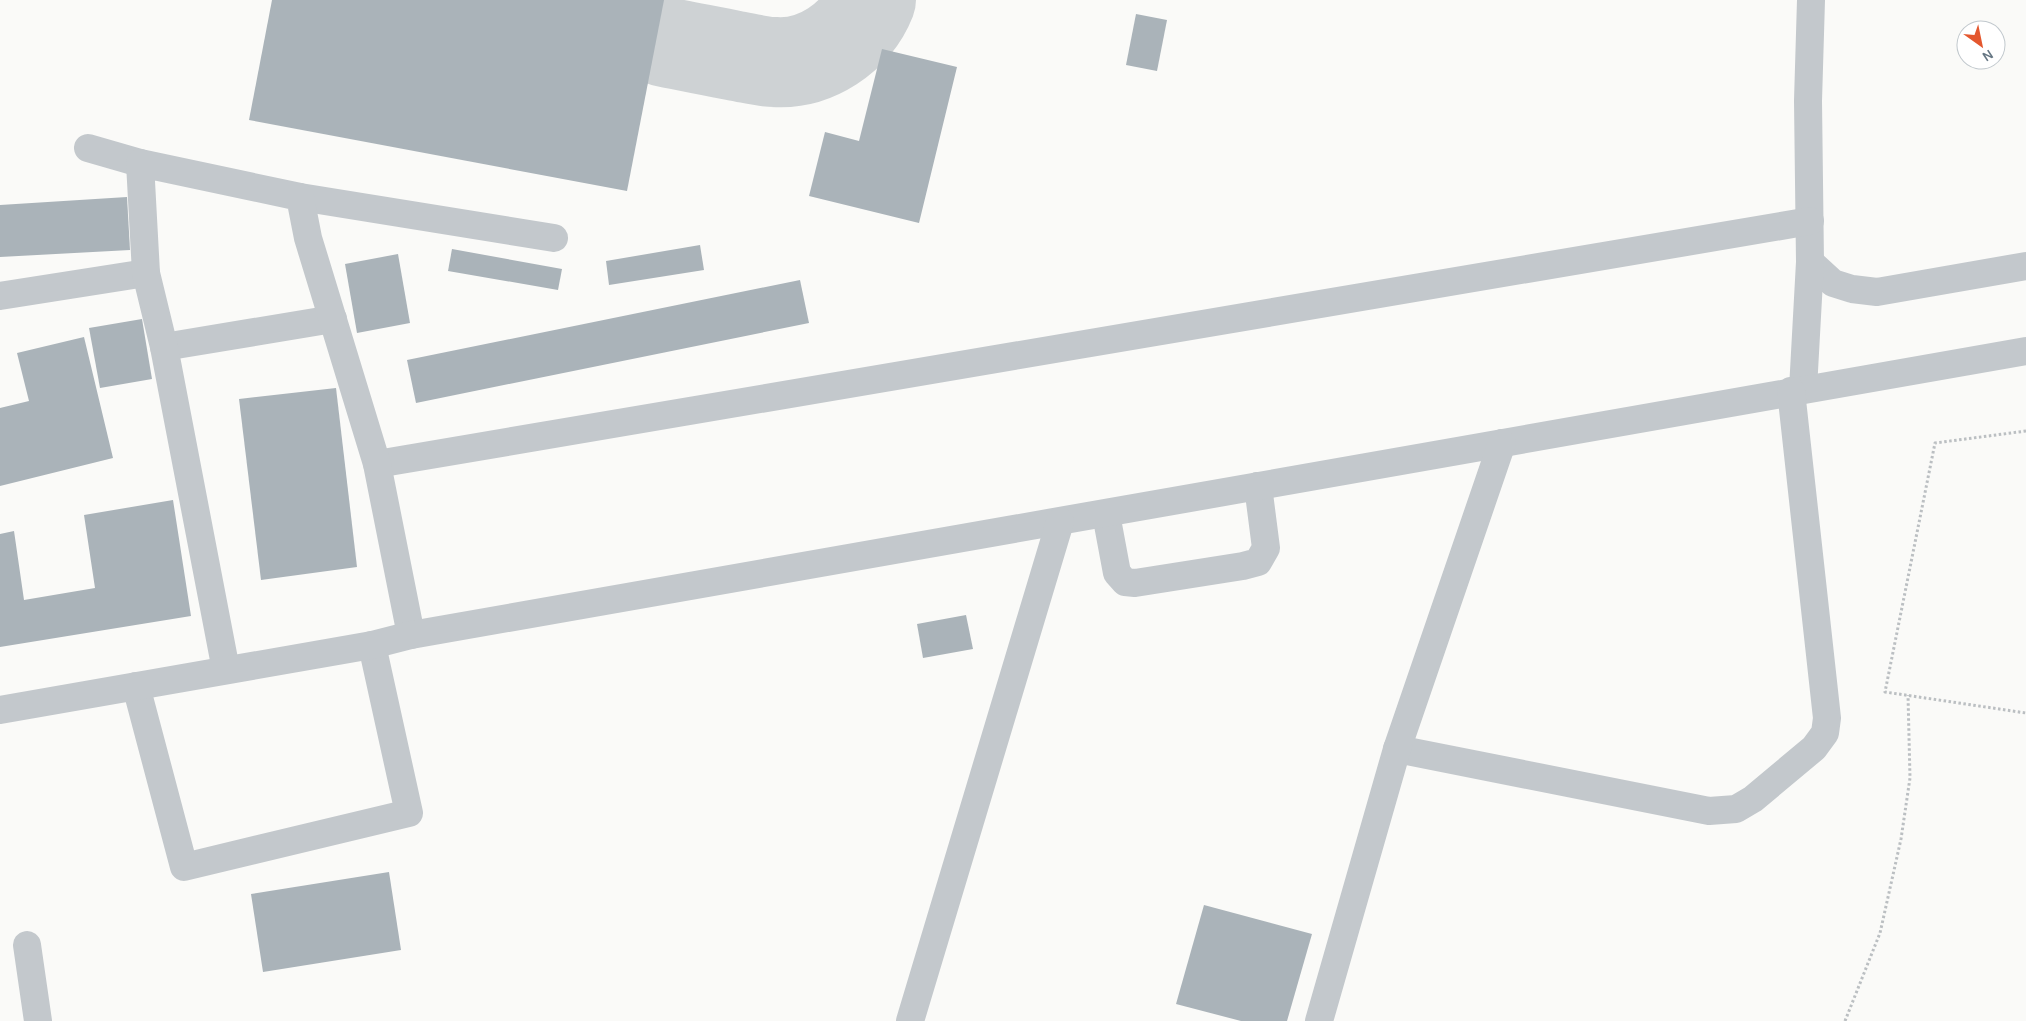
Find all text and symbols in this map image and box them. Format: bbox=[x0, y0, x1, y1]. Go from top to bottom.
north arrow bbox=[1956, 20, 2006, 70]
text: N bbox=[1979, 46, 1997, 65]

